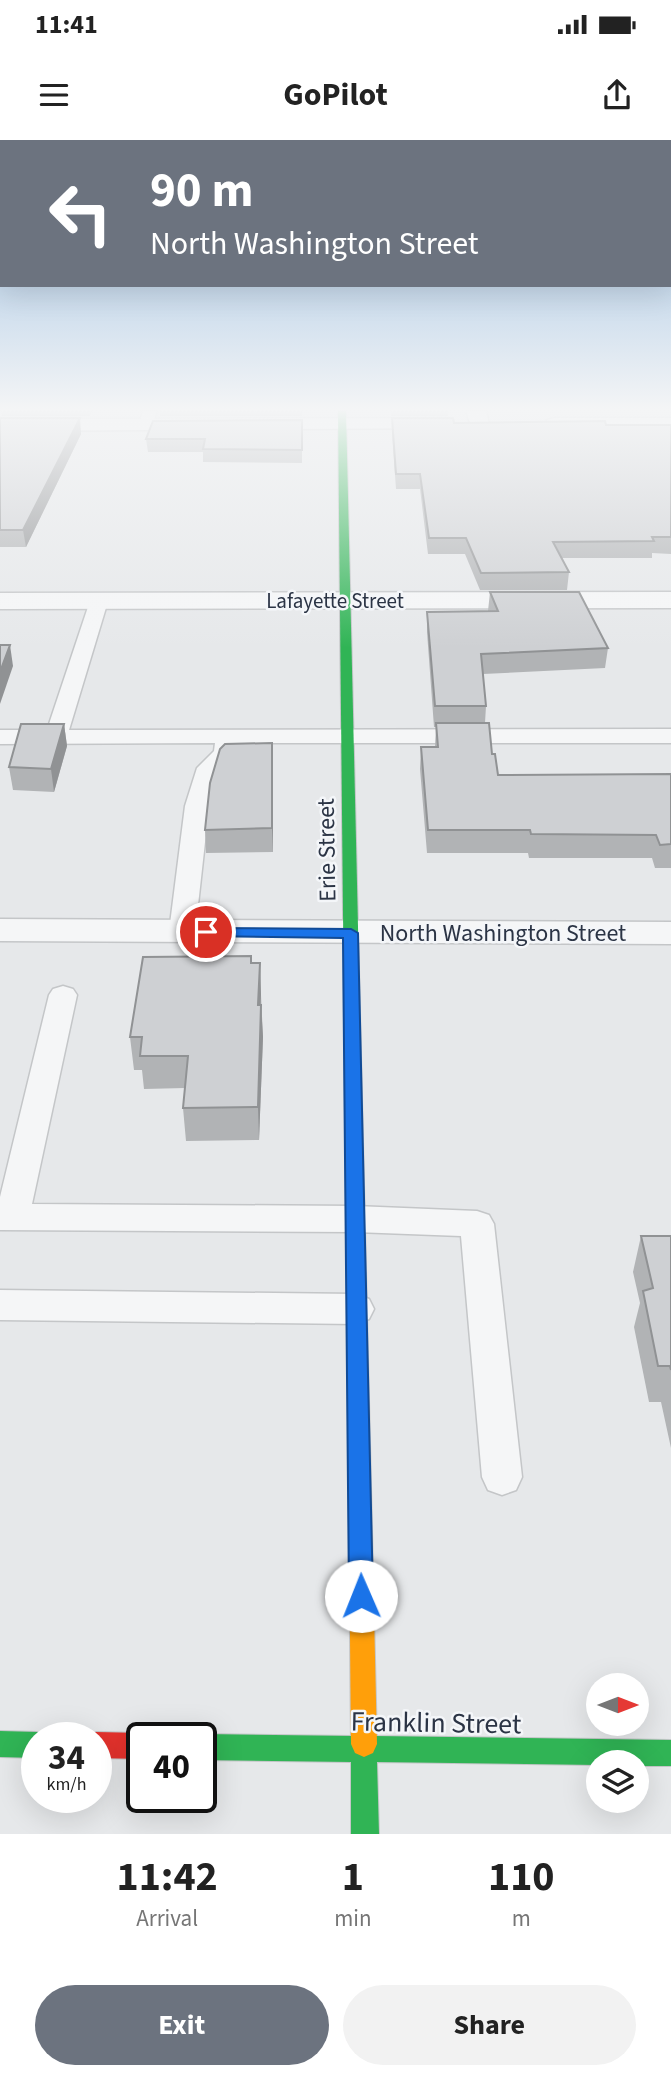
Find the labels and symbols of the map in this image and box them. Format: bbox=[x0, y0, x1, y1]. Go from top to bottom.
street label: Lafayette Street bbox=[266, 586, 404, 616]
street label: Erie Street bbox=[309, 798, 345, 902]
pin bbox=[176, 902, 236, 962]
street label: North Washington Street bbox=[380, 916, 626, 951]
position arrow bbox=[324, 1559, 398, 1633]
north arrow bbox=[586, 1673, 649, 1736]
street label: Franklin Street bbox=[350, 1702, 522, 1744]
speed limit sign: 40 bbox=[126, 1722, 217, 1813]

